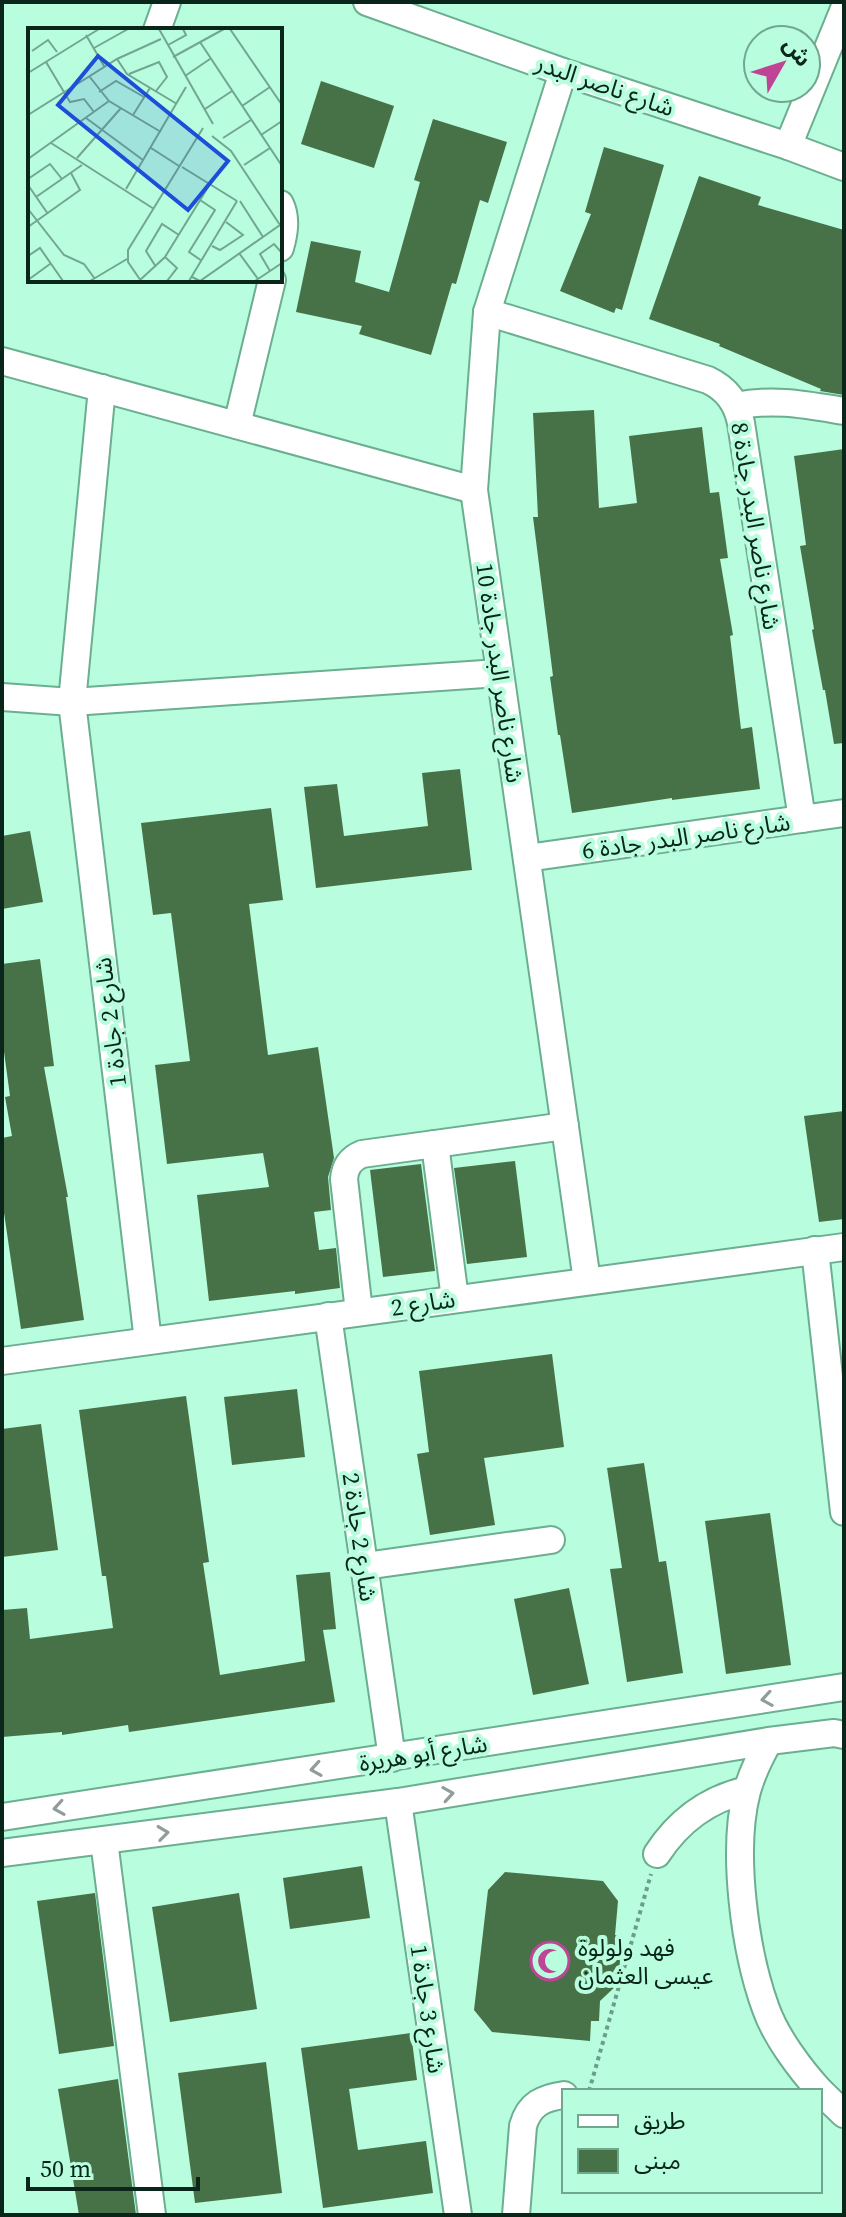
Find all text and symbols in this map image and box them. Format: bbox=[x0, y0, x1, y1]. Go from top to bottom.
north arrow bbox=[742, 24, 822, 104]
inset map bbox=[28, 28, 282, 282]
text: ش bbox=[776, 30, 819, 73]
street label: شارع ناصر البدر bbox=[530, 46, 679, 125]
street label: شارع ناصر البدر جادة 8 bbox=[722, 420, 789, 632]
street label: شارع ناصر البدر جادة 10 bbox=[467, 561, 532, 785]
street label: شارع ناصر البدر جادة 6 bbox=[580, 805, 792, 868]
street label: شارع 2 جادة 1 bbox=[86, 955, 135, 1088]
street label: شارع 2 bbox=[389, 1282, 457, 1325]
street label: شارع 2 جادة 2 bbox=[334, 1470, 385, 1604]
one-way arrow bbox=[760, 1690, 774, 1707]
street label: شارع أبو هريرة bbox=[357, 1727, 490, 1780]
one-way arrow bbox=[310, 1760, 323, 1777]
one-way arrow bbox=[441, 1786, 455, 1803]
one-way arrow bbox=[52, 1799, 66, 1816]
one-way arrow bbox=[156, 1825, 170, 1842]
place label: فهد ولولوة عيسى العثمان bbox=[578, 1931, 713, 1992]
mosque icon: فهد ولولوة عيسى العثمان bbox=[529, 1940, 571, 1982]
street label: شارع 3 جادة 1 bbox=[402, 1942, 453, 2076]
legend bbox=[562, 2089, 822, 2193]
text: طريق bbox=[634, 2104, 686, 2137]
scale bar bbox=[28, 2141, 198, 2191]
text: مبنى bbox=[634, 2144, 681, 2177]
text: 50 m bbox=[40, 2152, 91, 2185]

